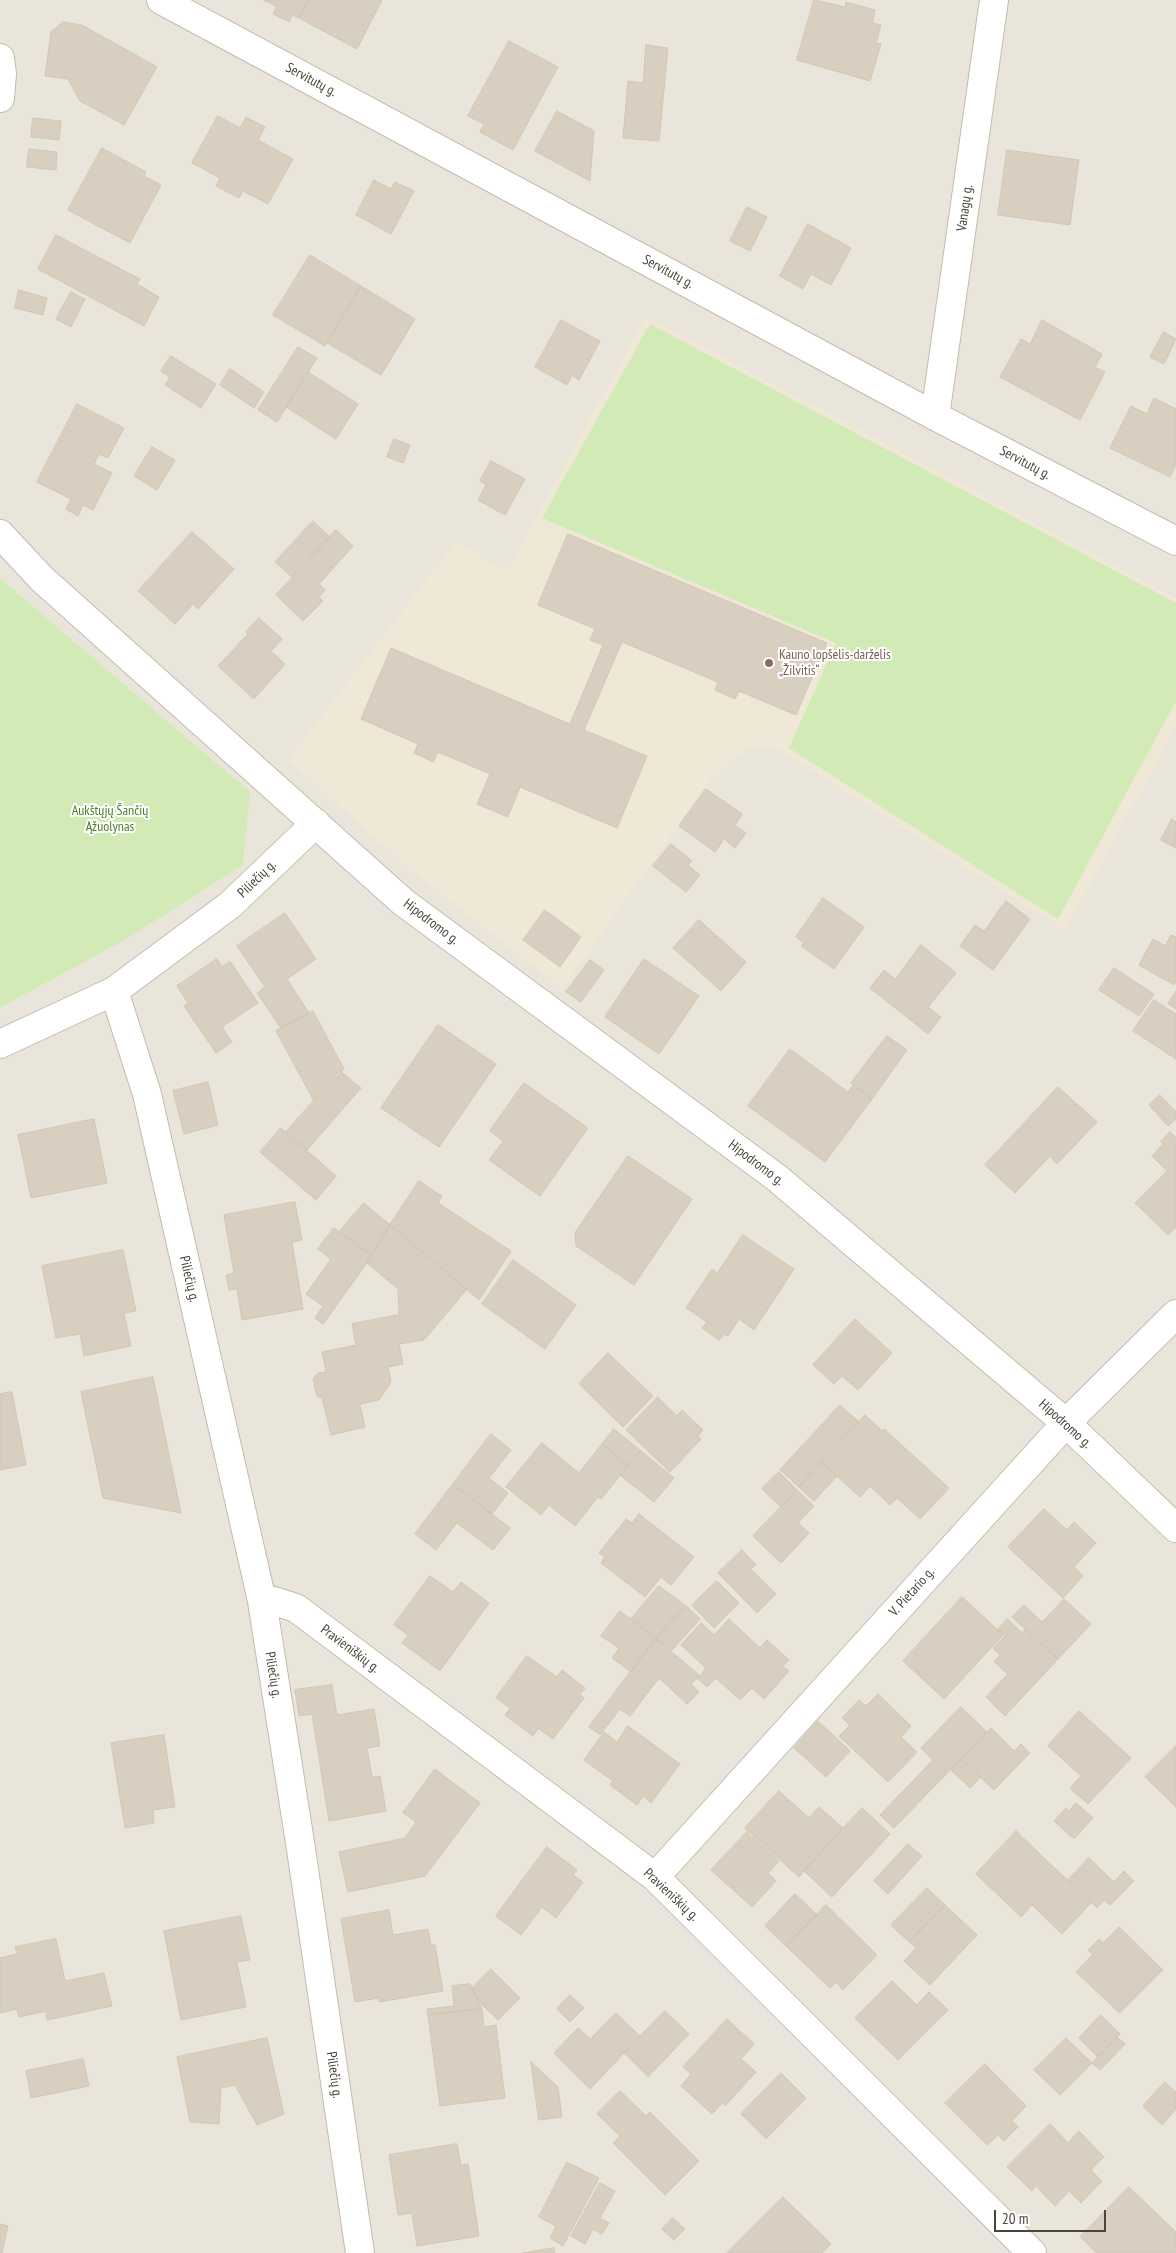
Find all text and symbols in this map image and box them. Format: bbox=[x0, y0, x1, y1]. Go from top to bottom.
street label: Servitutų g. bbox=[283, 60, 339, 100]
street label: Vanagų g. bbox=[953, 184, 977, 232]
street label: Servitutų g. bbox=[640, 252, 696, 292]
street label: Servitutų g. bbox=[997, 443, 1053, 483]
place label: Kauno lopšelis-darželis „Žilvitis“ bbox=[779, 647, 891, 680]
marker: Kauno lopšelis-darželis „Žilvitis“ bbox=[763, 657, 775, 669]
park label: Aukštųjų Šančių Ąžuolynas bbox=[72, 803, 148, 836]
street label: Piliečių g. bbox=[234, 857, 280, 901]
street label: Hipodromo g. bbox=[400, 896, 462, 948]
street label: Hipodromo g. bbox=[725, 1137, 787, 1189]
street label: Piliečių g. bbox=[176, 1254, 202, 1304]
street label: Hipodromo g. bbox=[1035, 1396, 1095, 1452]
street label: V. Pietario g. bbox=[886, 1564, 938, 1620]
street label: Pravieniškių g. bbox=[317, 1621, 383, 1677]
street label: Piliečių g. bbox=[261, 1651, 285, 1699]
street label: Pravieniškių g. bbox=[640, 1865, 702, 1925]
street label: Piliečių g. bbox=[322, 2051, 346, 2099]
scale bar bbox=[996, 2200, 1108, 2232]
text: 20 m bbox=[1002, 2209, 1028, 2228]

